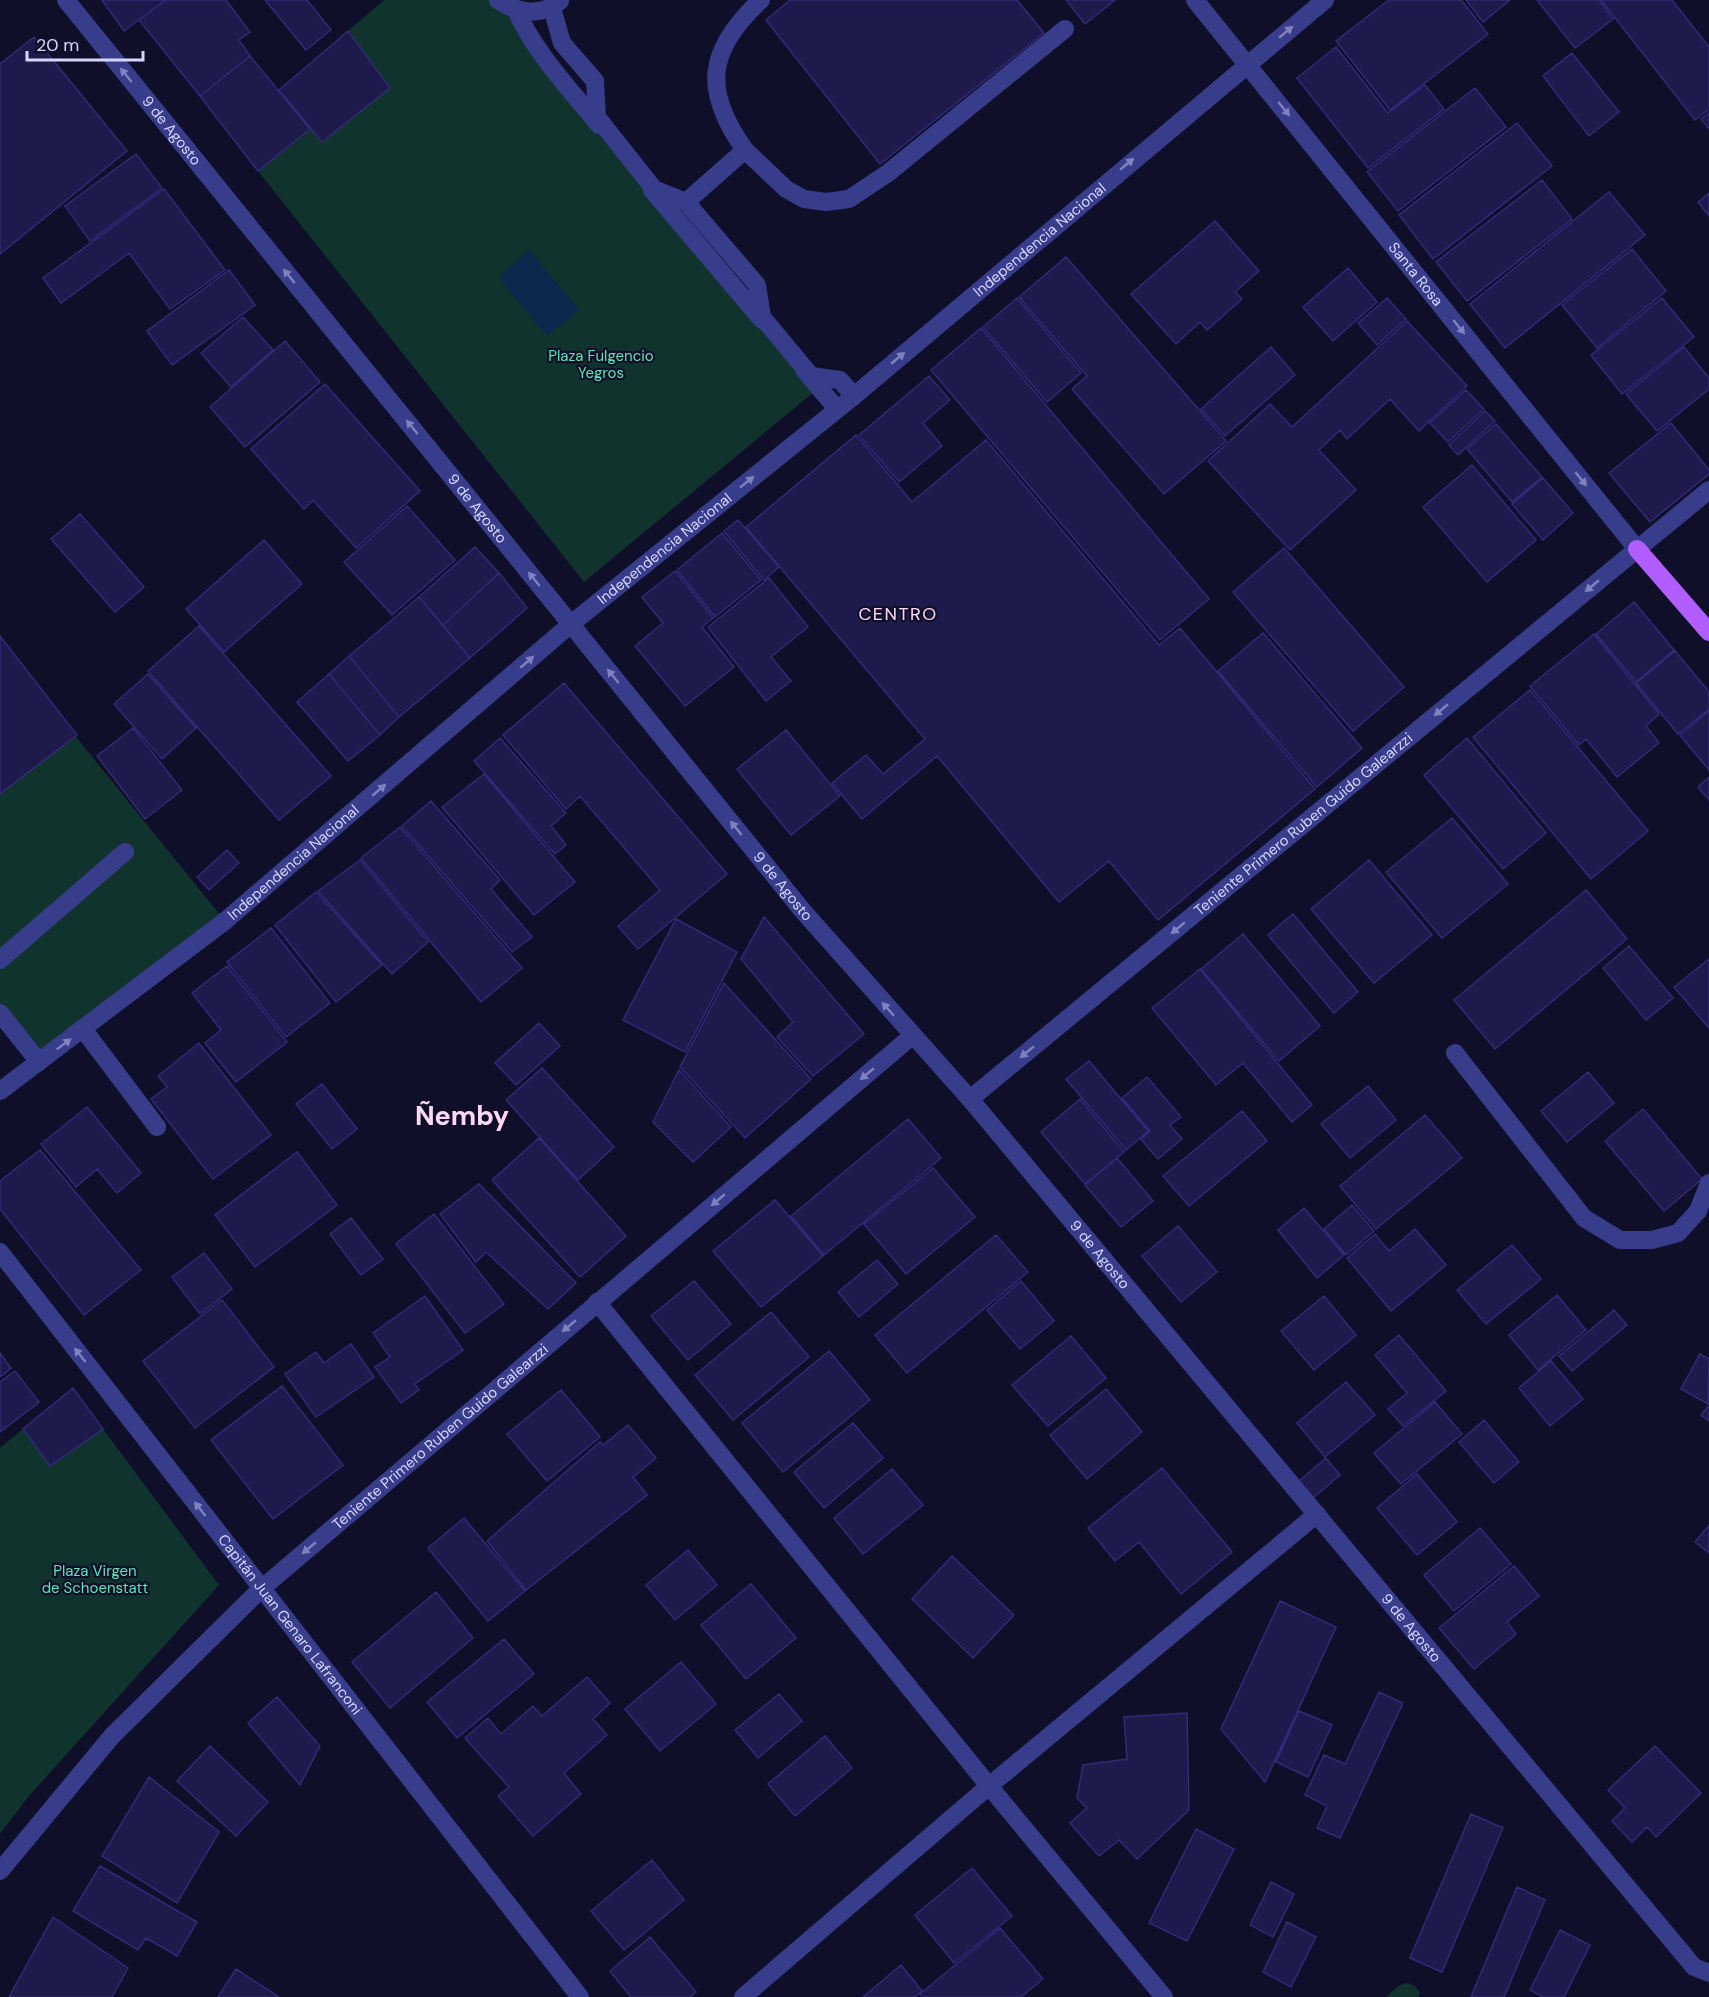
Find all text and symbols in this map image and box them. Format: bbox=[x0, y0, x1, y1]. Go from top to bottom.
scale bar bbox=[27, 24, 142, 62]
one-way arrow bbox=[1278, 25, 1294, 38]
text: 20 m bbox=[36, 33, 79, 57]
one-way arrow bbox=[120, 67, 133, 83]
street label: 9 de Agosto bbox=[137, 92, 206, 170]
one-way arrow bbox=[1278, 101, 1291, 117]
one-way arrow bbox=[1119, 158, 1134, 171]
street label: Independencia Nacional bbox=[969, 178, 1110, 301]
street label: Santa Rosa bbox=[1384, 238, 1448, 310]
one-way arrow bbox=[282, 268, 295, 284]
one-way arrow bbox=[1452, 319, 1465, 335]
park label: Plaza Fulgencio Yegros bbox=[548, 346, 654, 383]
one-way arrow bbox=[890, 352, 905, 365]
one-way arrow bbox=[405, 419, 418, 435]
street label: 9 de Agosto bbox=[443, 470, 512, 548]
one-way arrow bbox=[1574, 471, 1587, 487]
one-way arrow bbox=[739, 475, 755, 488]
street label: Independencia Nacional bbox=[593, 488, 736, 609]
one-way arrow bbox=[528, 571, 541, 587]
one-way arrow bbox=[1585, 579, 1600, 592]
district label: CENTRO bbox=[858, 602, 938, 626]
one-way arrow bbox=[519, 656, 535, 669]
one-way arrow bbox=[607, 668, 620, 684]
one-way arrow bbox=[1434, 703, 1449, 716]
street label: Teniente Primero Ruben Guido Galearzzi bbox=[1190, 728, 1417, 920]
one-way arrow bbox=[371, 783, 387, 796]
street label: Independencia Nacional bbox=[223, 800, 363, 924]
one-way arrow bbox=[730, 821, 743, 836]
street label: 9 de Agosto bbox=[749, 847, 817, 925]
one-way arrow bbox=[1171, 921, 1186, 934]
one-way arrow bbox=[882, 1001, 895, 1017]
one-way arrow bbox=[56, 1038, 71, 1050]
one-way arrow bbox=[1020, 1045, 1035, 1058]
one-way arrow bbox=[859, 1067, 875, 1080]
district label: Ñemby bbox=[415, 1098, 509, 1133]
one-way arrow bbox=[710, 1193, 726, 1206]
street label: 9 de Agosto bbox=[1065, 1216, 1135, 1293]
one-way arrow bbox=[561, 1319, 577, 1332]
street label: Teniente Primero Ruben Guido Galearzzi bbox=[328, 1339, 553, 1534]
one-way arrow bbox=[74, 1347, 86, 1363]
one-way arrow bbox=[193, 1501, 206, 1517]
street label: Capitán Juan Genaro Lafranconi bbox=[213, 1530, 367, 1719]
one-way arrow bbox=[302, 1541, 317, 1554]
park label: Plaza Virgen de Schoenstatt bbox=[42, 1561, 148, 1598]
street label: 9 de Agosto bbox=[1377, 1589, 1446, 1667]

